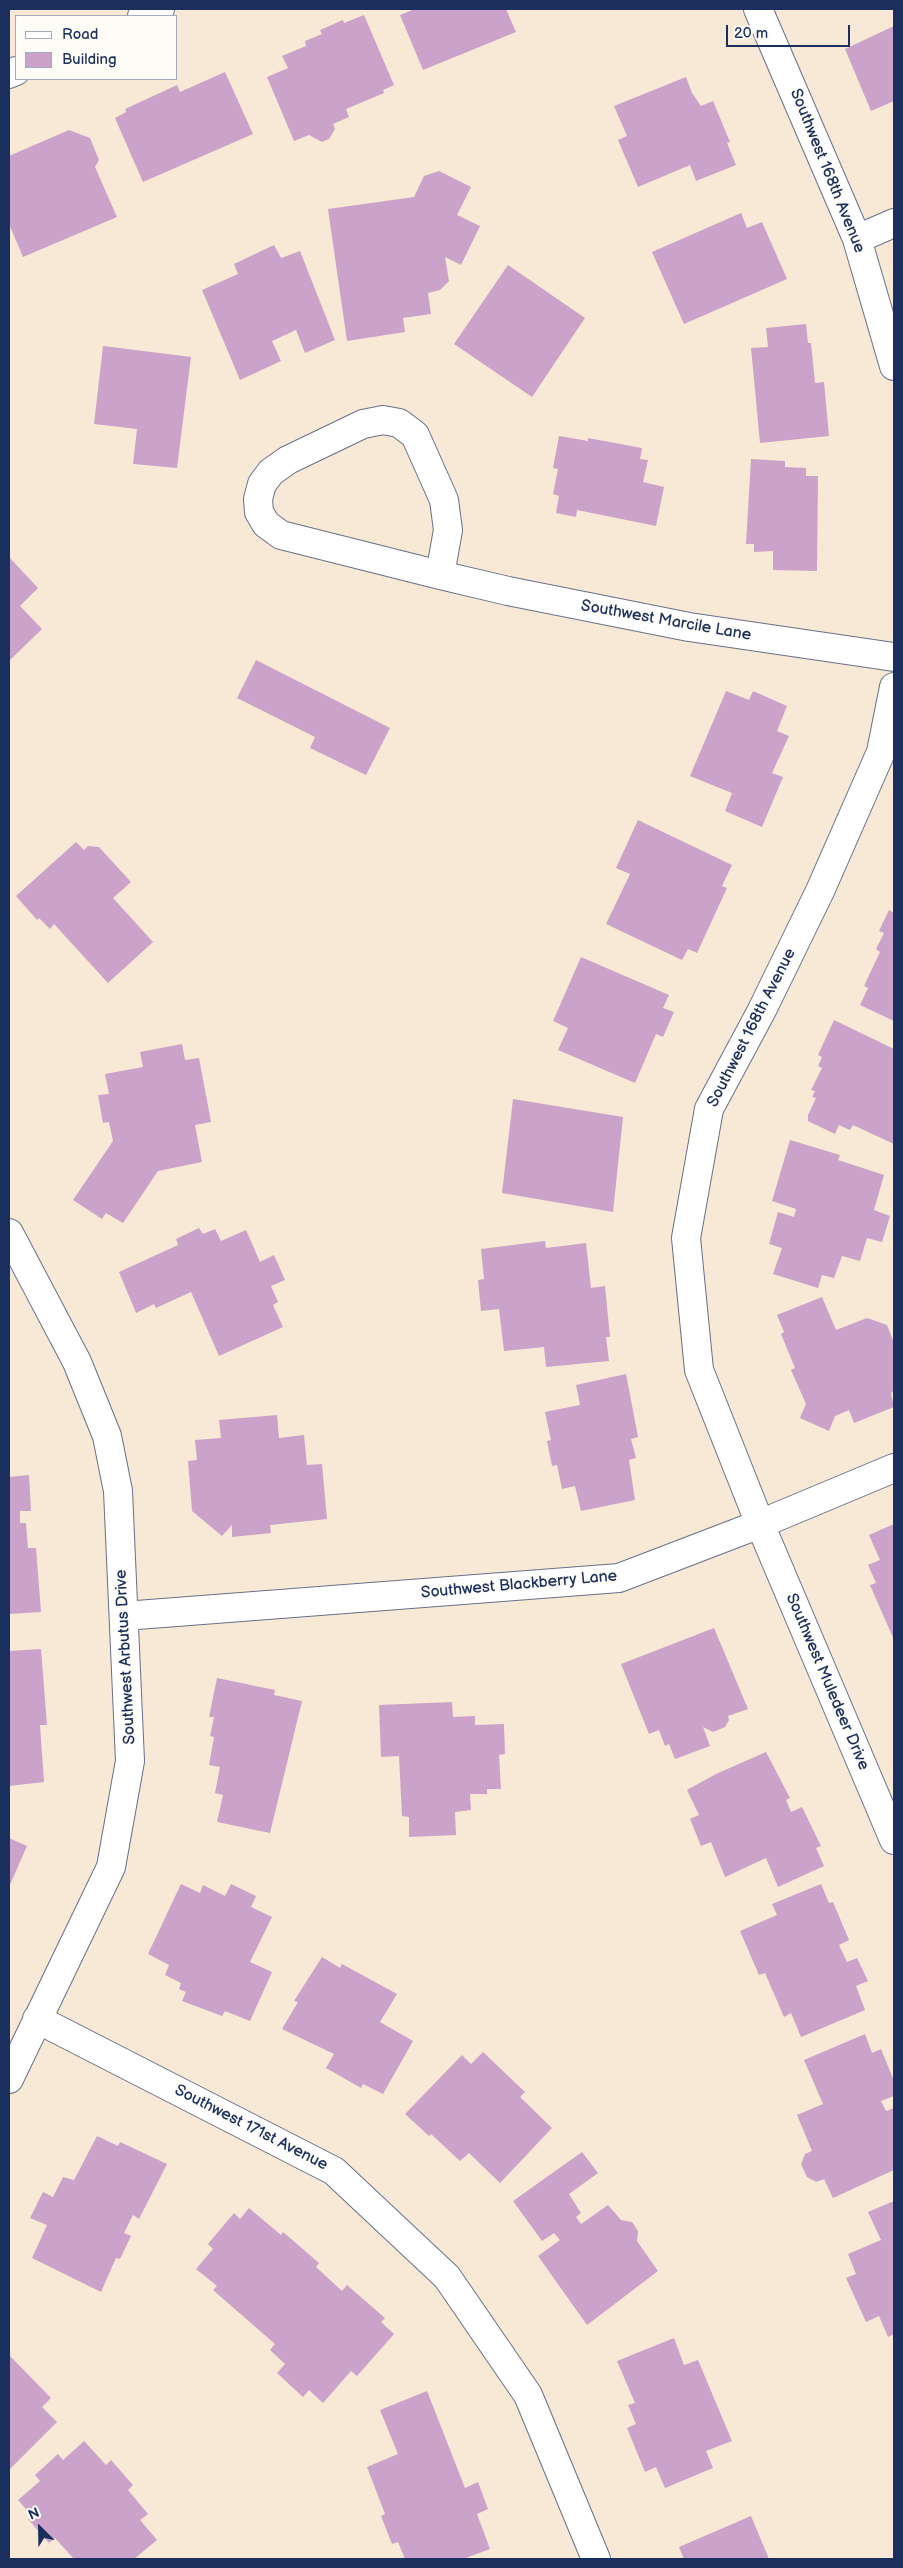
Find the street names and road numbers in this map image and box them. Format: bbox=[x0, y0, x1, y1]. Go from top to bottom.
street label: Southwest 168th Avenue bbox=[785, 86, 869, 256]
street label: Southwest Marcile Lane bbox=[579, 597, 753, 645]
street label: Southwest 168th Avenue bbox=[704, 945, 800, 1111]
street label: Southwest Blackberry Lane bbox=[420, 1567, 618, 1603]
street label: Southwest Arbutus Drive bbox=[112, 1569, 140, 1745]
street label: Southwest Muledeer Drive bbox=[781, 1591, 873, 1773]
street label: Southwest 171st Avenue bbox=[171, 2081, 331, 2175]

